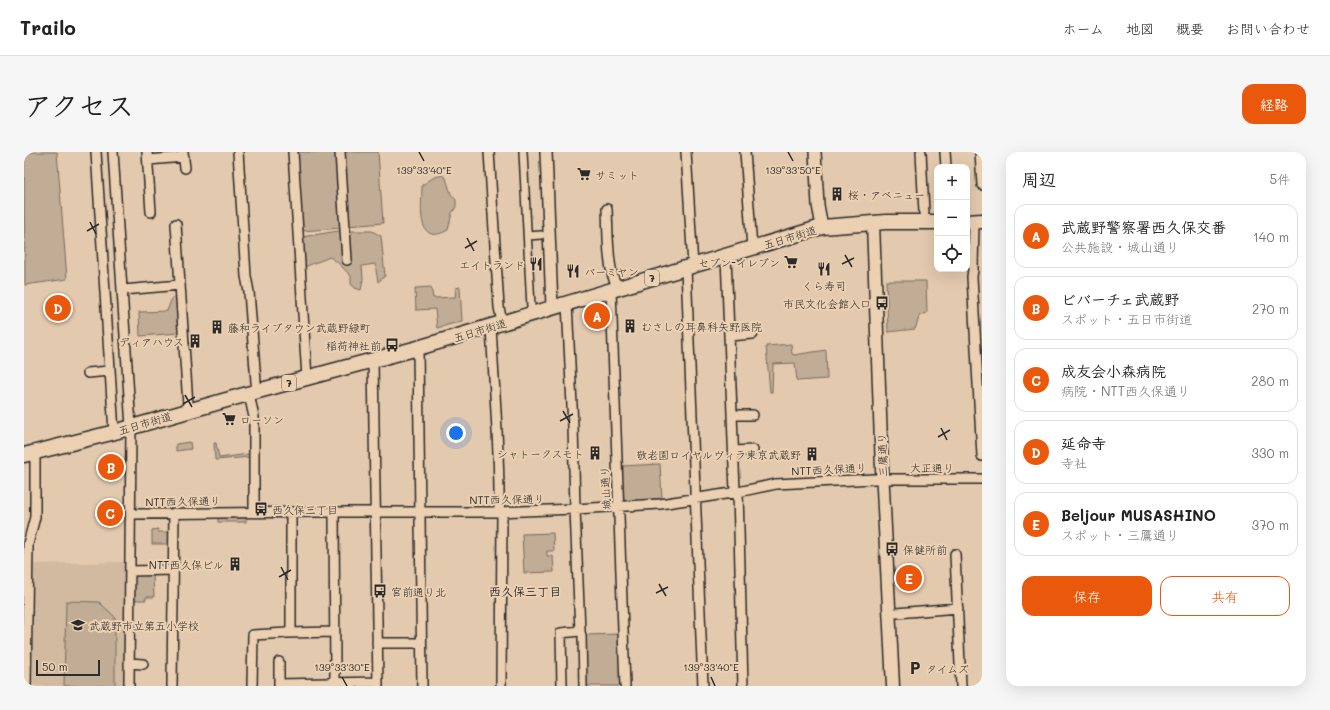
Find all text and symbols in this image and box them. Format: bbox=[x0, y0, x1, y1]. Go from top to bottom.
text: Trailo bbox=[20, 15, 76, 40]
text: ホーム bbox=[1063, 19, 1104, 38]
text: 地図 bbox=[1126, 19, 1154, 38]
text: 概要 bbox=[1176, 19, 1204, 38]
text: お問い合わせ bbox=[1226, 19, 1310, 38]
button: 経路 bbox=[1242, 84, 1306, 124]
text: アクセス bbox=[24, 87, 134, 123]
text: 139°33'40"E bbox=[396, 163, 452, 177]
text: 139°33'50"E bbox=[765, 163, 821, 177]
map controls bbox=[934, 164, 970, 272]
button: + bbox=[934, 164, 970, 200]
supermarket icon: サミット bbox=[576, 166, 592, 182]
place label: サミット bbox=[595, 167, 639, 182]
text: 周辺 bbox=[1022, 168, 1056, 190]
text: 5件 bbox=[1269, 170, 1290, 187]
building icon: 桜・アベニュー bbox=[829, 186, 845, 202]
place label: 桜・アベニュー bbox=[848, 187, 925, 202]
button: − bbox=[934, 200, 970, 236]
text: 武蔵野警察署西久保交番 bbox=[1061, 217, 1226, 237]
street label: 五日市街道 bbox=[762, 222, 818, 252]
text: A bbox=[1031, 228, 1041, 245]
text: 140 m bbox=[1253, 228, 1289, 245]
button: locate bbox=[934, 236, 970, 272]
text: 公共施設 · 城山通り bbox=[1061, 238, 1179, 255]
supermarket icon: セブン-イレブン bbox=[783, 254, 799, 270]
place label: セブン-イレブン bbox=[698, 255, 780, 270]
restaurant icon: エイトランド bbox=[528, 256, 544, 272]
place label: エイトランド bbox=[459, 257, 525, 272]
restaurant icon: くら寿司 bbox=[816, 261, 832, 277]
restaurant icon: バーミヤン bbox=[565, 263, 581, 279]
place label: バーミヤン bbox=[584, 264, 639, 279]
road number: 7 bbox=[645, 270, 659, 286]
place label: くら寿司 bbox=[802, 278, 846, 293]
text: ビバーチェ武蔵野 bbox=[1061, 289, 1179, 309]
pin: D bbox=[45, 293, 71, 323]
bus stop icon: 市民文化会館入口 bbox=[874, 295, 890, 311]
place label: 市民文化会館入口 bbox=[783, 296, 871, 311]
text: B bbox=[1032, 300, 1040, 317]
text: 270 m bbox=[1252, 300, 1289, 317]
pin: A bbox=[584, 301, 610, 331]
text: スポット · 五日市街道 bbox=[1061, 310, 1192, 327]
street label: 五日市街道 bbox=[452, 315, 508, 345]
building icon: むさしの耳鼻科矢野医院 bbox=[622, 318, 638, 334]
building icon: 藤和ライブタウン武蔵野緑町 bbox=[209, 319, 225, 335]
place label: むさしの耳鼻科矢野医院 bbox=[641, 319, 762, 334]
place label: 藤和ライブタウン武蔵野緑町 bbox=[228, 320, 371, 335]
building icon: ディアハウス bbox=[187, 333, 203, 349]
place label: ディアハウス bbox=[119, 334, 184, 349]
bus stop icon: 稲荷神社前 bbox=[384, 337, 400, 353]
place label: 稲荷神社前 bbox=[326, 338, 381, 353]
text: 成友会小森病院 bbox=[1061, 361, 1166, 381]
text: C bbox=[1031, 372, 1041, 389]
text: 280 m bbox=[1251, 372, 1289, 389]
road number: 7 bbox=[282, 375, 296, 391]
text: 病院 · NTT西久保通り bbox=[1061, 382, 1190, 399]
street label: 五日市街道 bbox=[116, 408, 174, 438]
supermarket icon: ローソン bbox=[221, 411, 237, 427]
place label: ローソン bbox=[240, 412, 284, 427]
your location bbox=[446, 423, 466, 443]
street label: 三鷹通り bbox=[874, 433, 890, 477]
text: 延命寺 bbox=[1061, 433, 1106, 453]
text: D bbox=[1031, 444, 1041, 461]
text: 330 m bbox=[1251, 444, 1289, 461]
building icon: シャトークスモト bbox=[587, 445, 603, 461]
place label: シャトークスモト bbox=[497, 446, 584, 461]
building icon: 敬老園ロイヤルヴィラ東京武蔵野 bbox=[804, 446, 820, 462]
place label: 敬老園ロイヤルヴィラ東京武蔵野 bbox=[636, 447, 801, 462]
pin: B bbox=[98, 452, 124, 482]
text: 寺社 bbox=[1061, 454, 1087, 471]
street label: NTT西久保通り bbox=[791, 460, 867, 478]
street label: 大正通り bbox=[910, 460, 954, 475]
street label: 城山通り bbox=[596, 466, 614, 510]
street label: NTT西久保通り bbox=[469, 491, 545, 507]
street label: NTT西久保通り bbox=[145, 493, 221, 509]
pin: C bbox=[97, 498, 123, 528]
bus stop icon: 西久保三丁目 bbox=[253, 501, 269, 517]
place label: 西久保三丁目 bbox=[272, 502, 338, 517]
text: Beljour MUSASHINO bbox=[1061, 505, 1216, 525]
text: E bbox=[1032, 516, 1040, 533]
text: 370 m bbox=[1252, 516, 1289, 533]
text: スポット · 三鷹通り bbox=[1061, 526, 1179, 543]
bus stop icon: 保健所前 bbox=[884, 541, 900, 557]
place label: 保健所前 bbox=[903, 542, 947, 557]
building icon: NTT西久保ビル bbox=[227, 556, 243, 572]
place label: NTT西久保ビル bbox=[149, 557, 224, 572]
pin: E bbox=[896, 563, 922, 593]
button: 保存 bbox=[1022, 576, 1152, 616]
button: 共有 bbox=[1160, 576, 1290, 616]
bus stop icon: 宮前通り北 bbox=[372, 583, 388, 599]
district label: 西久保三丁目 bbox=[489, 583, 561, 599]
place label: 宮前通り北 bbox=[391, 584, 446, 599]
school or university icon: 武蔵野市立第五小学校 bbox=[70, 617, 86, 633]
place label: 武蔵野市立第五小学校 bbox=[89, 618, 199, 633]
scale bar bbox=[36, 658, 100, 677]
text: 50 m bbox=[42, 659, 68, 674]
text: 139°33'30"E bbox=[314, 660, 370, 674]
text: 139°33'40"E bbox=[683, 660, 739, 674]
parking icon: タイムズ bbox=[907, 660, 923, 676]
place label: タイムズ bbox=[926, 661, 969, 676]

